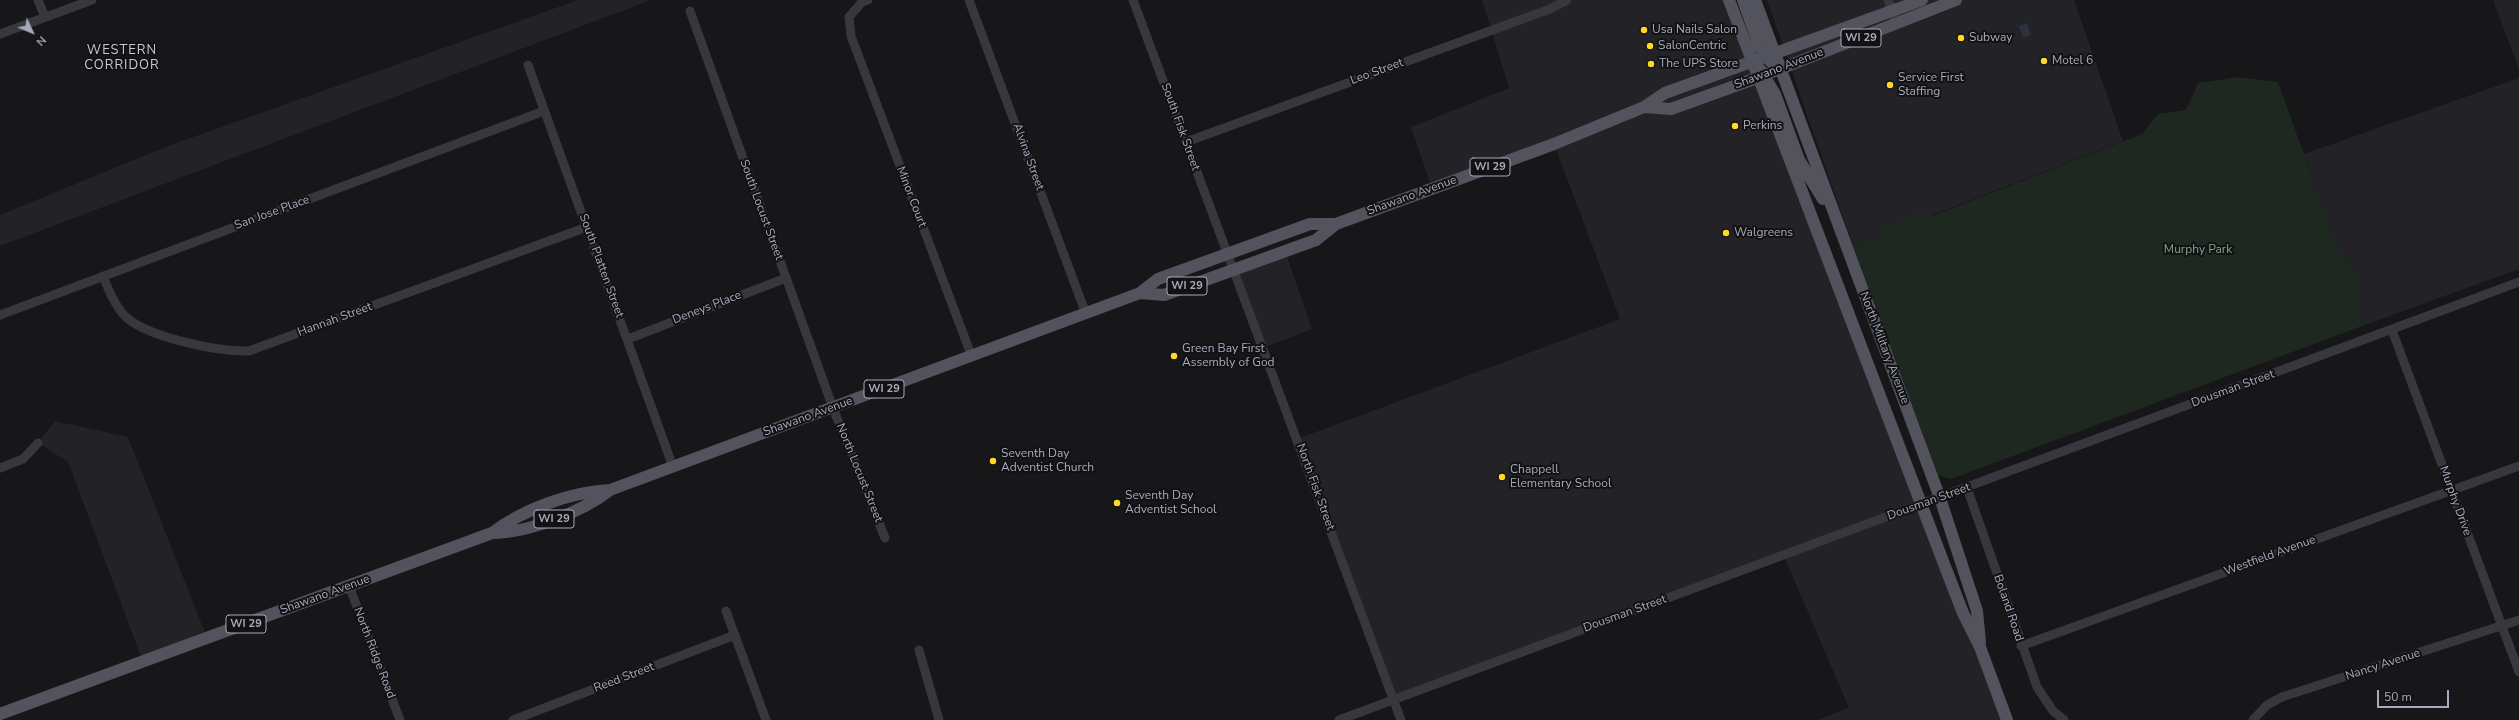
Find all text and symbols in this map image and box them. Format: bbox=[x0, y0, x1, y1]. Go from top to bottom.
north arrow bbox=[12, 12, 52, 52]
place label: Usa Nails Salon bbox=[1652, 23, 1737, 37]
marker: Usa Nails Salon bbox=[1639, 25, 1649, 35]
road number: WI 29 bbox=[1841, 29, 1881, 47]
place label: Subway bbox=[1969, 31, 2012, 45]
text: N bbox=[33, 33, 49, 49]
marker: Subway bbox=[1956, 33, 1966, 43]
place label: SalonCentric bbox=[1658, 39, 1726, 53]
marker: SalonCentric bbox=[1645, 41, 1655, 51]
district label: WESTERN CORRIDOR bbox=[84, 43, 160, 74]
street label: Shawano Avenue bbox=[1732, 45, 1826, 93]
place label: Motel 6 bbox=[2052, 54, 2093, 68]
street label: Leo Street bbox=[1349, 56, 1405, 88]
marker: Motel 6 bbox=[2039, 56, 2049, 66]
place label: The UPS Store bbox=[1659, 57, 1738, 71]
marker: The UPS Store bbox=[1646, 59, 1656, 69]
place label: Service First Staffing bbox=[1898, 71, 1964, 99]
marker: Service First Staffing bbox=[1885, 80, 1895, 90]
street label: South Fisk Street bbox=[1158, 81, 1202, 173]
place label: Perkins bbox=[1743, 119, 1782, 133]
marker: Perkins bbox=[1730, 121, 1740, 131]
street label: Alvina Street bbox=[1009, 122, 1047, 192]
street label: South Locust Street bbox=[736, 158, 786, 262]
road number: WI 29 bbox=[1470, 158, 1510, 176]
street label: Minor Court bbox=[893, 165, 929, 229]
street label: Shawano Avenue bbox=[1365, 173, 1459, 219]
street label: San Jose Place bbox=[233, 193, 311, 233]
street label: South Platten Street bbox=[575, 212, 627, 320]
place label: Walgreens bbox=[1734, 226, 1793, 240]
marker: Walgreens bbox=[1721, 228, 1731, 238]
park label: Murphy Park bbox=[2164, 243, 2232, 257]
road number: WI 29 bbox=[1167, 277, 1207, 295]
street label: Deneys Place bbox=[671, 288, 743, 328]
street label: North Military Avenue bbox=[1856, 290, 1912, 406]
street label: Hannah Street bbox=[296, 300, 374, 340]
place label: Green Bay First Assembly of God bbox=[1182, 342, 1275, 370]
marker: Green Bay First Assembly of God bbox=[1169, 351, 1179, 361]
street label: Dousman Street bbox=[2189, 367, 2277, 411]
road number: WI 29 bbox=[864, 380, 904, 398]
street label: Shawano Avenue bbox=[761, 394, 855, 440]
street label: North Locust Street bbox=[833, 421, 885, 525]
street label: North Fisk Street bbox=[1293, 442, 1337, 532]
place label: Seventh Day Adventist Church bbox=[1001, 447, 1094, 475]
marker: Seventh Day Adventist Church bbox=[988, 456, 998, 466]
place label: Chappell Elementary School bbox=[1510, 463, 1611, 491]
street label: Murphy Drive bbox=[2436, 464, 2474, 538]
marker: Chappell Elementary School bbox=[1497, 472, 1507, 482]
street label: Dousman Street bbox=[1885, 480, 1973, 524]
place label: Seventh Day Adventist School bbox=[1125, 489, 1217, 517]
marker: Seventh Day Adventist School bbox=[1112, 498, 1122, 508]
road number: WI 29 bbox=[534, 510, 574, 528]
street label: Westfield Avenue bbox=[2222, 533, 2318, 579]
street label: Shawano Avenue bbox=[278, 572, 372, 618]
street label: Boland Road bbox=[1990, 573, 2026, 643]
street label: Dousman Street bbox=[1581, 592, 1669, 636]
street label: North Ridge Road bbox=[350, 605, 398, 701]
road number: WI 29 bbox=[226, 615, 266, 633]
street label: Nancy Avenue bbox=[2344, 646, 2422, 684]
street label: Reed Street bbox=[592, 660, 656, 696]
scale bar bbox=[2379, 682, 2451, 708]
text: 50 m bbox=[2384, 689, 2412, 705]

